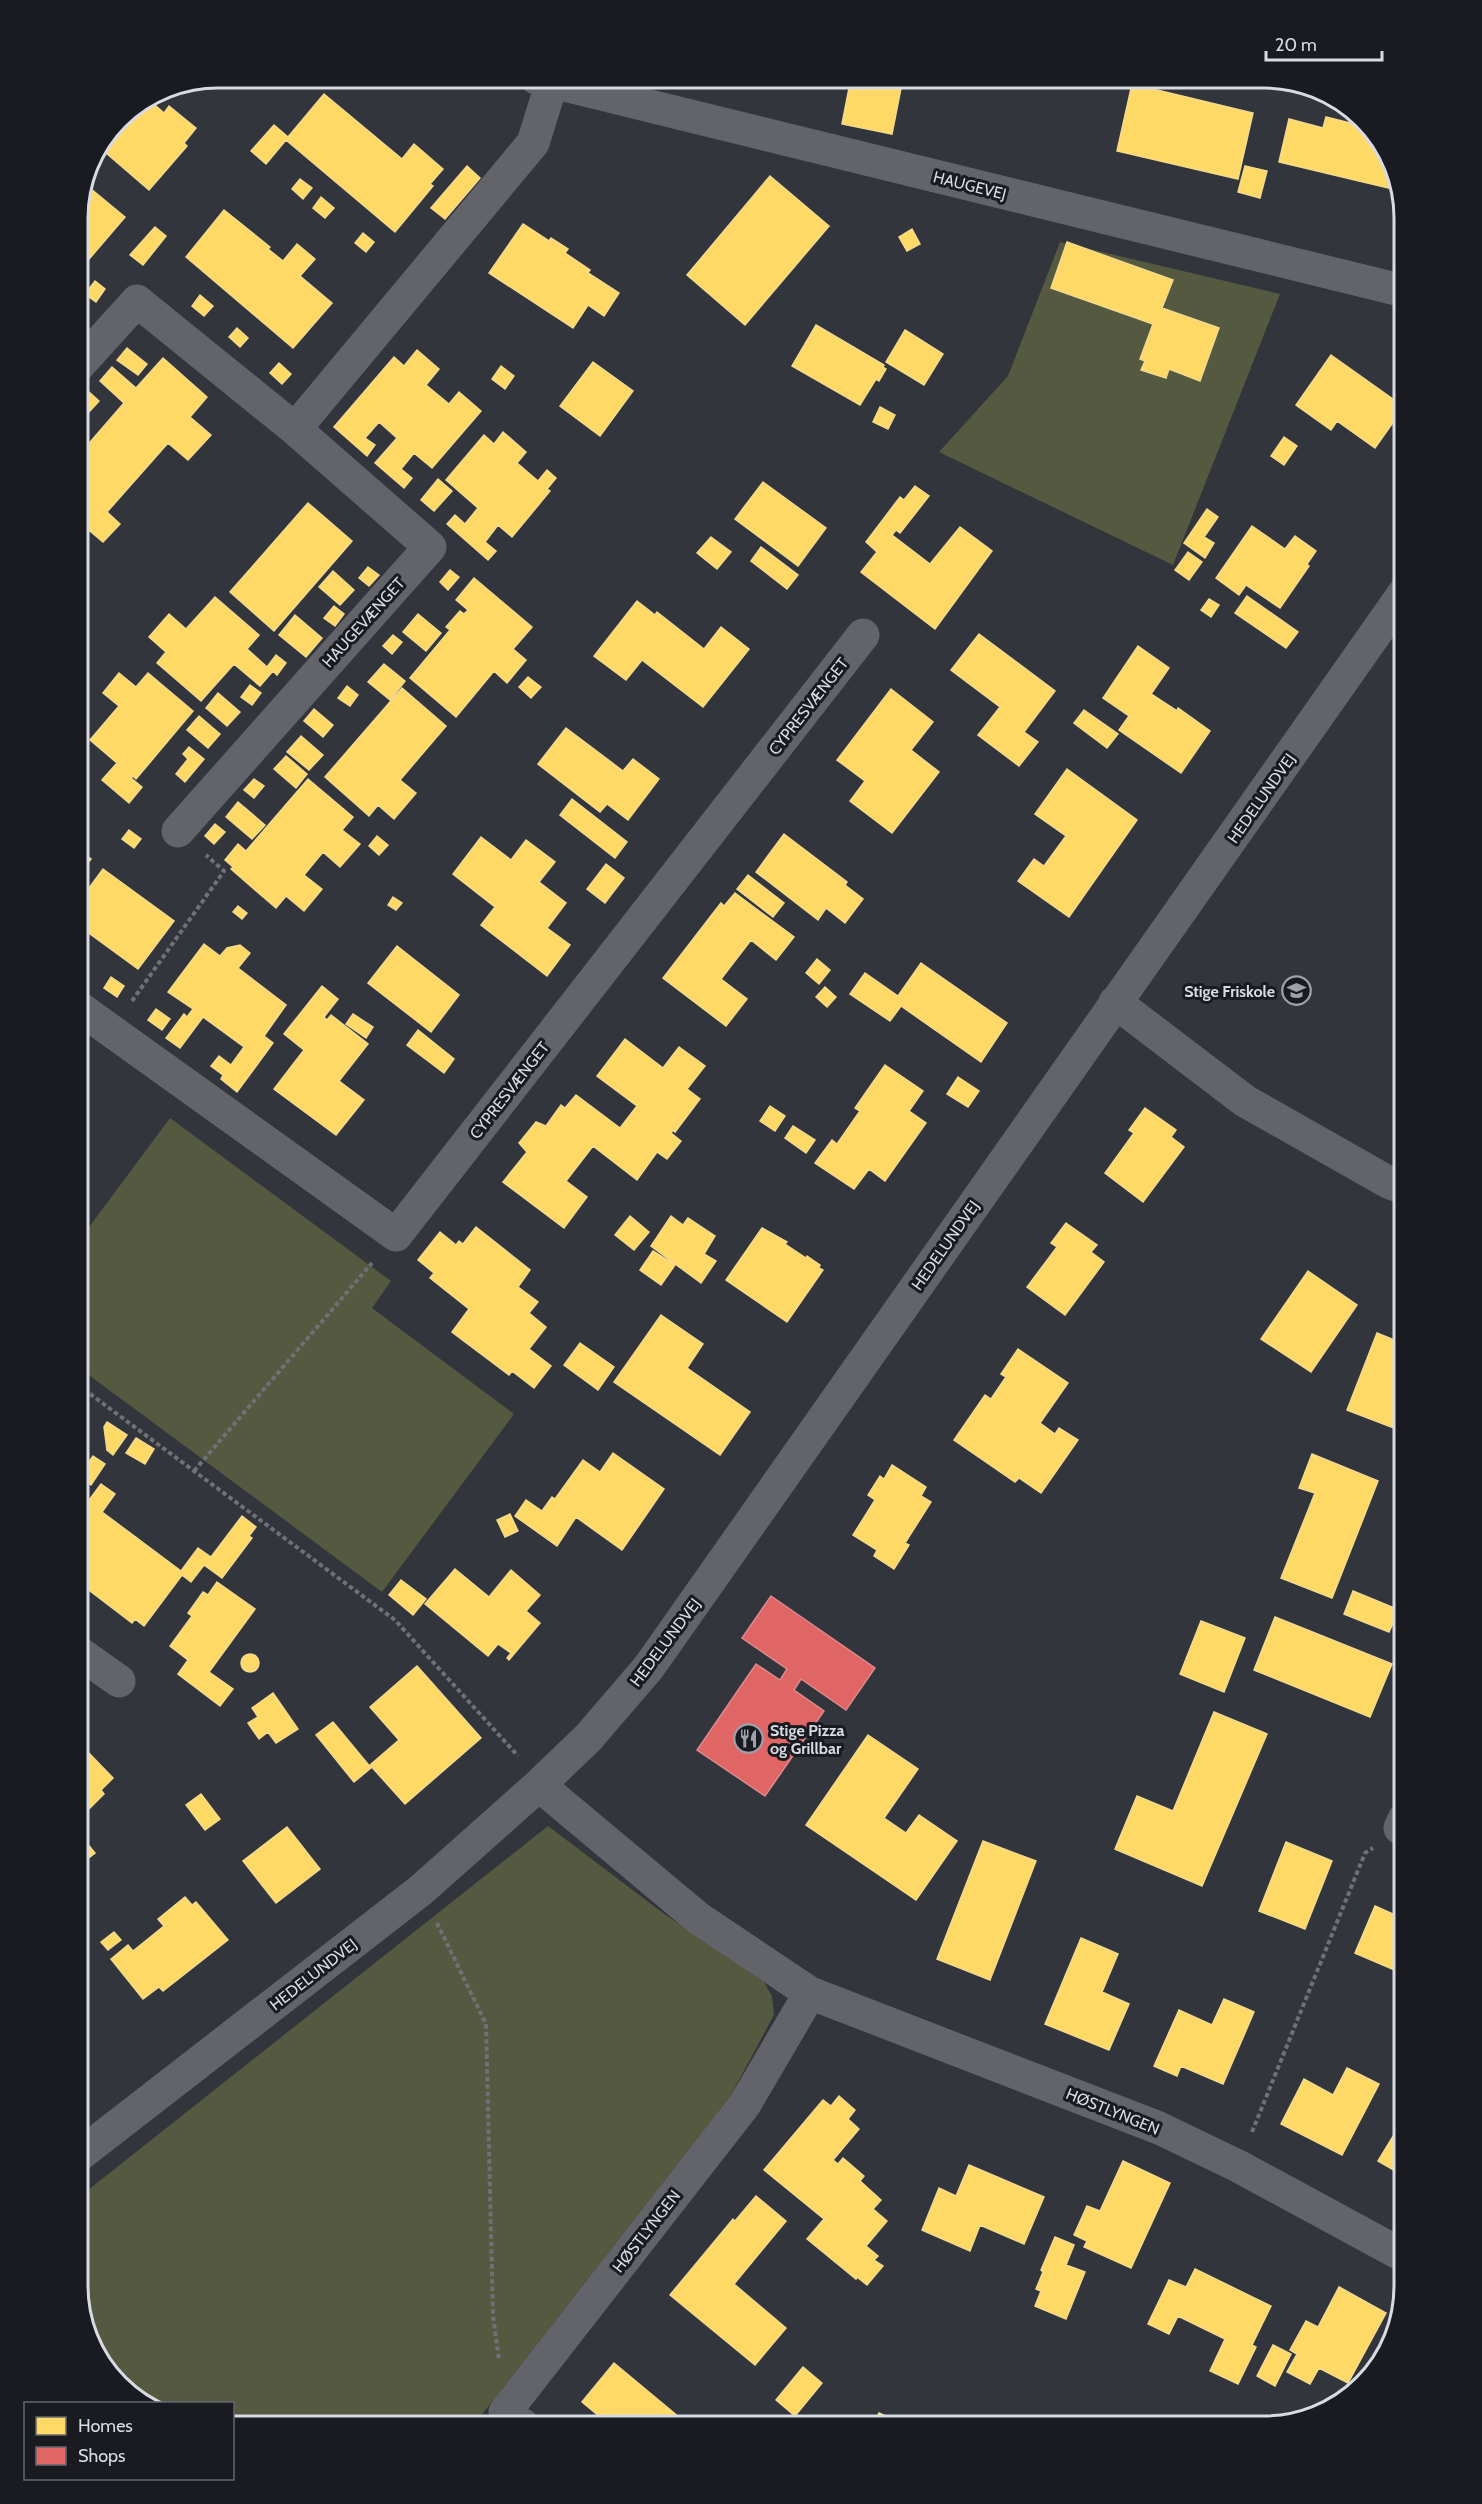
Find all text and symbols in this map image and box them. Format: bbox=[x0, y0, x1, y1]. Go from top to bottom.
scale bar bbox=[1266, 24, 1382, 62]
text: 20 m bbox=[1275, 34, 1317, 56]
street label: HAUGEVEJ bbox=[931, 167, 1008, 204]
street label: HAUGEVÆNGET bbox=[318, 573, 409, 671]
street label: CYPRESVÆNGET bbox=[765, 654, 852, 759]
street label: HEDELUNDVEJ bbox=[1223, 750, 1299, 847]
school or university icon: Stige Friskole bbox=[1280, 975, 1312, 1007]
place label: Stige Friskole bbox=[1184, 982, 1275, 1001]
street label: CYPRESVÆNGET bbox=[466, 1038, 553, 1143]
street label: HEDELUNDVEJ bbox=[907, 1197, 983, 1294]
street label: HEDELUNDVEJ bbox=[626, 1595, 705, 1690]
place label: Stige Pizza og Grillbar bbox=[770, 1721, 845, 1758]
restaurant icon: Stige Pizza og Grillbar bbox=[733, 1723, 765, 1755]
street label: HEDELUNDVEJ bbox=[266, 1934, 361, 2014]
street label: HØSTLYNGEN bbox=[1063, 2084, 1162, 2139]
street label: HØSTLYNGEN bbox=[608, 2186, 684, 2276]
legend bbox=[24, 2402, 234, 2480]
text: Homes bbox=[78, 2415, 133, 2437]
text: Shops bbox=[78, 2445, 126, 2467]

